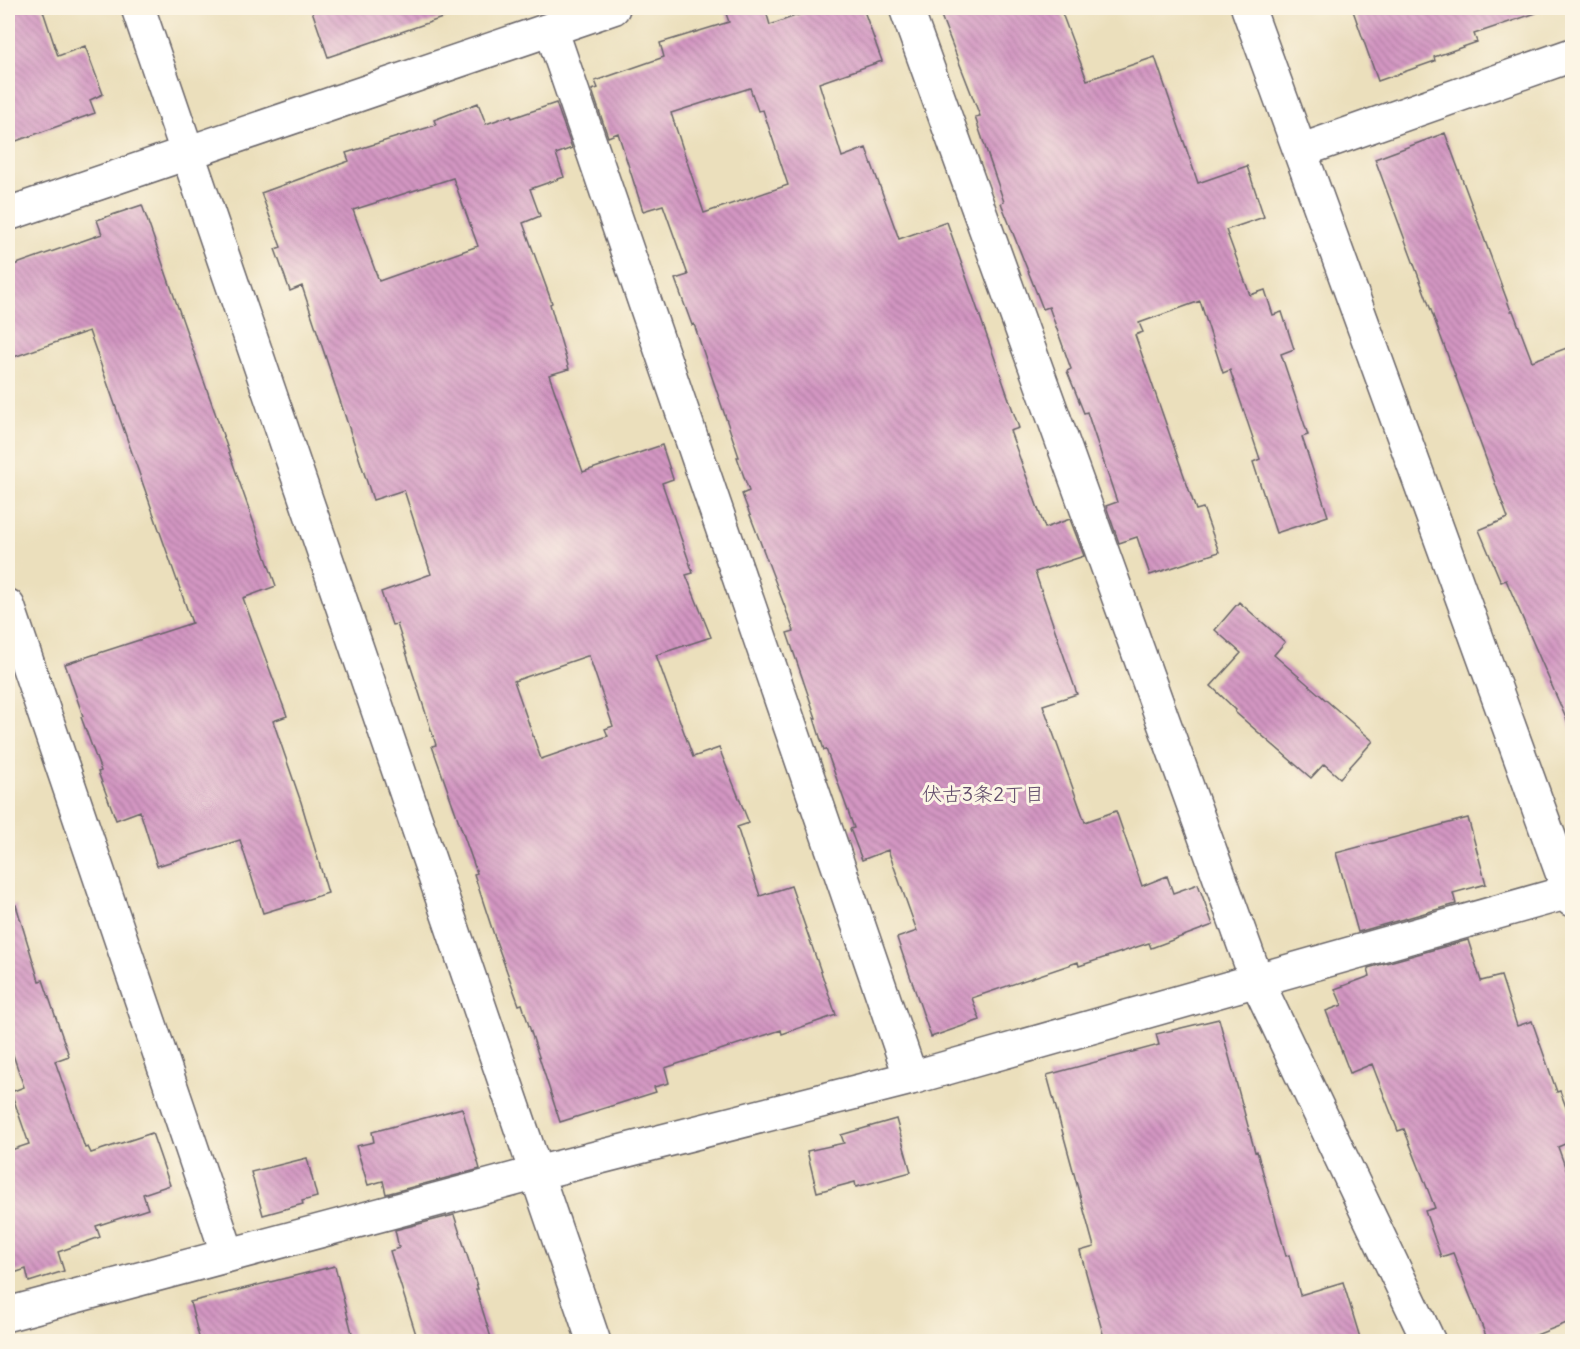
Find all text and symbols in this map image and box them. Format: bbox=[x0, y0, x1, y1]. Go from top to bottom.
district label: 伏古3条2丁目 bbox=[922, 781, 1044, 806]

